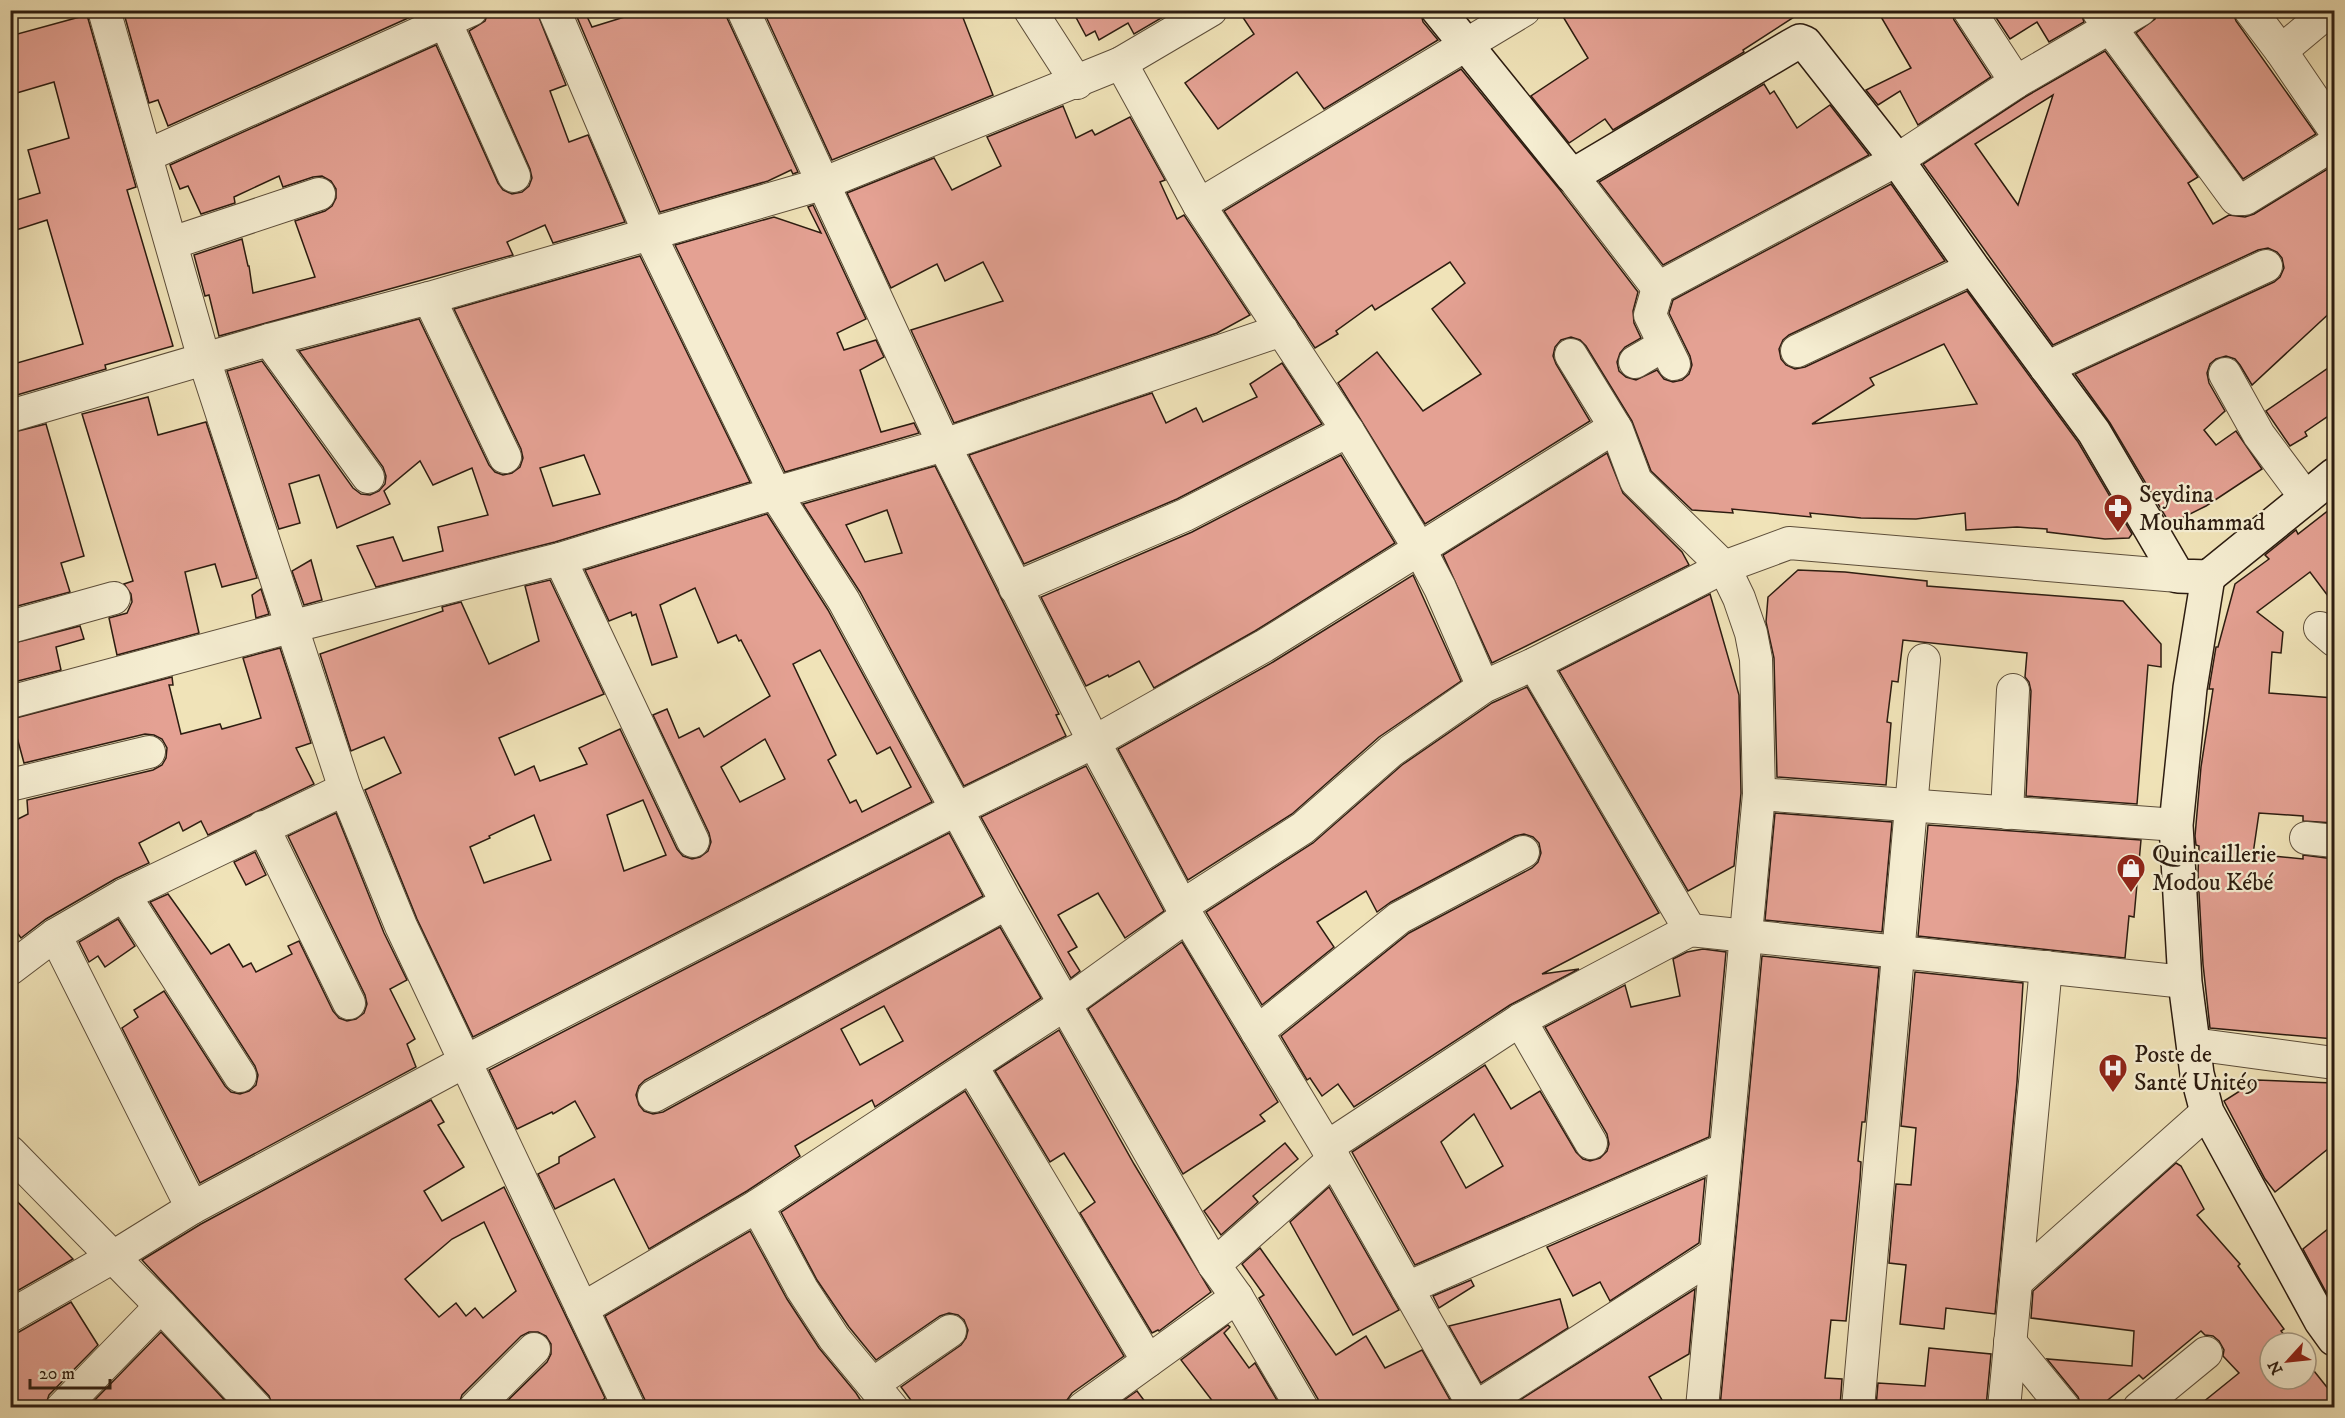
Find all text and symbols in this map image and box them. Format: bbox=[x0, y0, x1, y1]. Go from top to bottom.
place label: Seydina Mouhammad bbox=[2139, 480, 2265, 538]
pharmacy icon: Seydina Mouhammad bbox=[2102, 492, 2134, 534]
place label: Quincaillerie Modou Kébé bbox=[2152, 840, 2276, 898]
shop icon: Quincaillerie Modou Kébé bbox=[2115, 852, 2147, 894]
place label: Poste de Santé Unité9 bbox=[2134, 1040, 2258, 1098]
hospital icon: Poste de Santé Unité9 bbox=[2097, 1052, 2129, 1094]
north arrow bbox=[2258, 1331, 2318, 1391]
scale bar bbox=[30, 1352, 110, 1390]
text: N bbox=[2264, 1357, 2287, 1378]
text: 20 m bbox=[39, 1363, 75, 1385]

